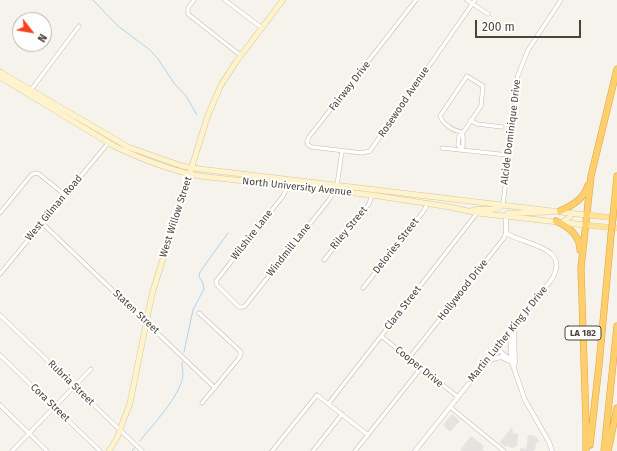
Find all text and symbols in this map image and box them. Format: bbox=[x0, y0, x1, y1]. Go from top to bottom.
north arrow bbox=[12, 12, 52, 52]
scale bar bbox=[477, 12, 583, 38]
text: 200 m bbox=[482, 20, 515, 34]
text: N bbox=[34, 31, 49, 44]
street label: Fairway Drive bbox=[327, 59, 373, 113]
street label: Rosewood Avenue bbox=[376, 64, 432, 140]
street label: Alcide Dominique Drive bbox=[499, 79, 523, 185]
street label: West Gilman Road bbox=[23, 173, 85, 243]
street label: West Willow Street bbox=[157, 175, 195, 259]
street label: North University Avenue bbox=[242, 175, 352, 199]
street label: Riley Street bbox=[328, 204, 370, 252]
street label: Wilshire Lane bbox=[229, 207, 275, 263]
street label: Delories Street bbox=[371, 216, 421, 276]
street label: Windmill Lane bbox=[264, 221, 314, 279]
street label: Hollywood Drive bbox=[435, 257, 491, 323]
street label: Clara Street bbox=[382, 284, 424, 332]
street label: Martin Luther King Jr Drive bbox=[466, 284, 550, 384]
street label: Staten Street bbox=[110, 287, 162, 337]
road number: LA 182 bbox=[565, 326, 601, 340]
street label: Cooper Drive bbox=[393, 344, 445, 390]
street label: Rubria Street bbox=[45, 358, 97, 408]
street label: Cora Street bbox=[28, 381, 72, 425]

